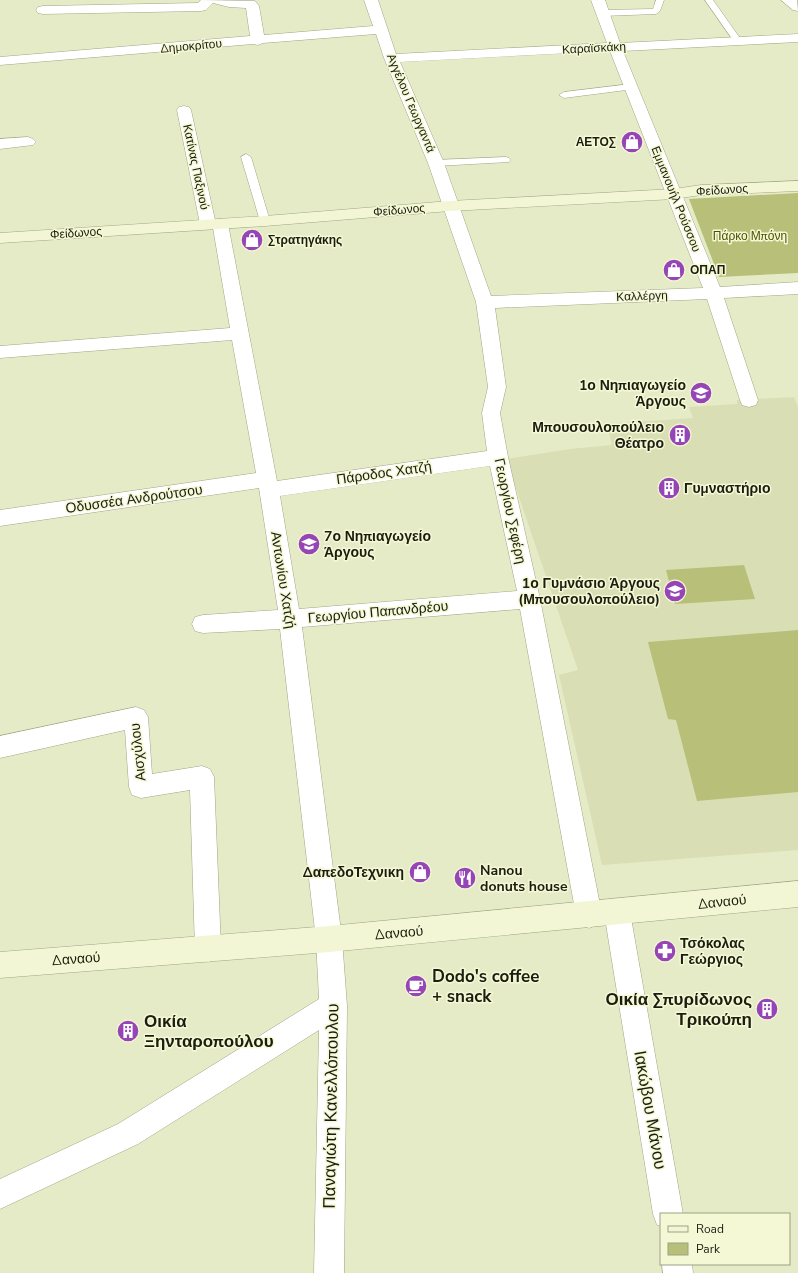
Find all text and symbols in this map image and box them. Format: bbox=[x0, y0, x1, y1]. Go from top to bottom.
street label: Δημοκρίτου bbox=[159, 35, 223, 57]
street label: Καραϊσκάκη bbox=[562, 38, 626, 58]
street label: Αγγέλου Γεωργαντά bbox=[383, 51, 439, 155]
street label: Κατίνας Παξινού bbox=[179, 123, 213, 211]
shop icon: ΑΕΤΟΣ bbox=[619, 129, 645, 155]
place label: ΑΕΤΟΣ bbox=[576, 134, 616, 150]
street label: Εμμανουήλ Ρούσσου bbox=[647, 144, 705, 254]
street label: Φείδωνος bbox=[695, 180, 749, 200]
street label: Φείδωνος bbox=[372, 200, 426, 220]
street label: Φείδωνος bbox=[49, 223, 103, 243]
shop icon: Στρατηγάκης bbox=[239, 227, 265, 253]
park label: Πάρκο Μπόνη bbox=[713, 228, 787, 244]
place label: Στρατηγάκης bbox=[268, 232, 342, 248]
shop icon: ΟΠΑΠ bbox=[661, 257, 687, 283]
place label: ΟΠΑΠ bbox=[690, 262, 725, 278]
street label: Καλλέργη bbox=[616, 287, 668, 305]
place label: 1ο Νηπιαγωγείο Άργους bbox=[579, 376, 686, 411]
school or university icon: 1ο Νηπιαγωγείο Άργους bbox=[688, 380, 714, 406]
place label: Μπουσουλοπούλειο Θέατρο bbox=[532, 418, 664, 453]
building icon: Μπουσουλοπούλειο Θέατρο bbox=[667, 422, 693, 448]
street label: Γεωργίου Σεφέρη bbox=[490, 456, 530, 566]
street label: Πάροδος Χατζή bbox=[335, 457, 433, 489]
building icon: Γυμναστήριο bbox=[656, 475, 682, 501]
place label: Γυμναστήριο bbox=[684, 479, 771, 498]
street label: Οδυσσέα Ανδρούτσου bbox=[64, 480, 204, 518]
place label: 7ο Νηπιαγωγείο Άργους bbox=[324, 527, 431, 562]
street label: Αντωνίου Χατζή bbox=[266, 530, 300, 630]
school or university icon: 7ο Νηπιαγωγείο Άργους bbox=[296, 531, 322, 557]
place label: 1ο Γυμνάσιο Άργους (Μπουσουλοπούλειο) bbox=[518, 574, 660, 609]
school or university icon: 1ο Γυμνάσιο Άργους (Μπουσουλοπούλειο) bbox=[662, 578, 688, 604]
street label: Γεωργίου Παπανδρέου bbox=[307, 596, 449, 628]
street label: Αισχύλου bbox=[126, 722, 150, 782]
shop icon: ΔαπεδοΤεχνικη bbox=[407, 859, 433, 885]
place label: Nanou donuts house bbox=[480, 861, 568, 896]
place label: ΔαπεδοΤεχνικη bbox=[302, 863, 404, 882]
restaurant icon: Nanou donuts house bbox=[452, 865, 478, 891]
street label: Δαναού bbox=[697, 890, 747, 914]
street label: Δαναού bbox=[374, 921, 424, 945]
place label: Τσόκολας Γεώργιος bbox=[680, 934, 745, 969]
pharmacy icon: Τσόκολας Γεώργιος bbox=[652, 938, 678, 964]
street label: Δαναού bbox=[51, 948, 101, 970]
place label: Dodo's coffee + snack bbox=[432, 965, 540, 1008]
cafe icon: Dodo's coffee + snack bbox=[403, 973, 429, 999]
place label: Οικία Σπυρίδωνος Τρικούπη bbox=[606, 988, 752, 1031]
building icon: Οικία Σπυρίδωνος Τρικούπη bbox=[754, 996, 780, 1022]
street label: Παναγιώτη Κανελλόπουλου bbox=[318, 1003, 344, 1209]
place label: Οικία Ξηνταροπούλου bbox=[144, 1010, 274, 1053]
building icon: Οικία Ξηνταροπούλου bbox=[115, 1018, 141, 1044]
street label: Ιακώβου Μάνου bbox=[628, 1049, 672, 1171]
legend bbox=[660, 1213, 790, 1265]
text: Road bbox=[696, 1221, 724, 1237]
text: Park bbox=[696, 1241, 721, 1257]

